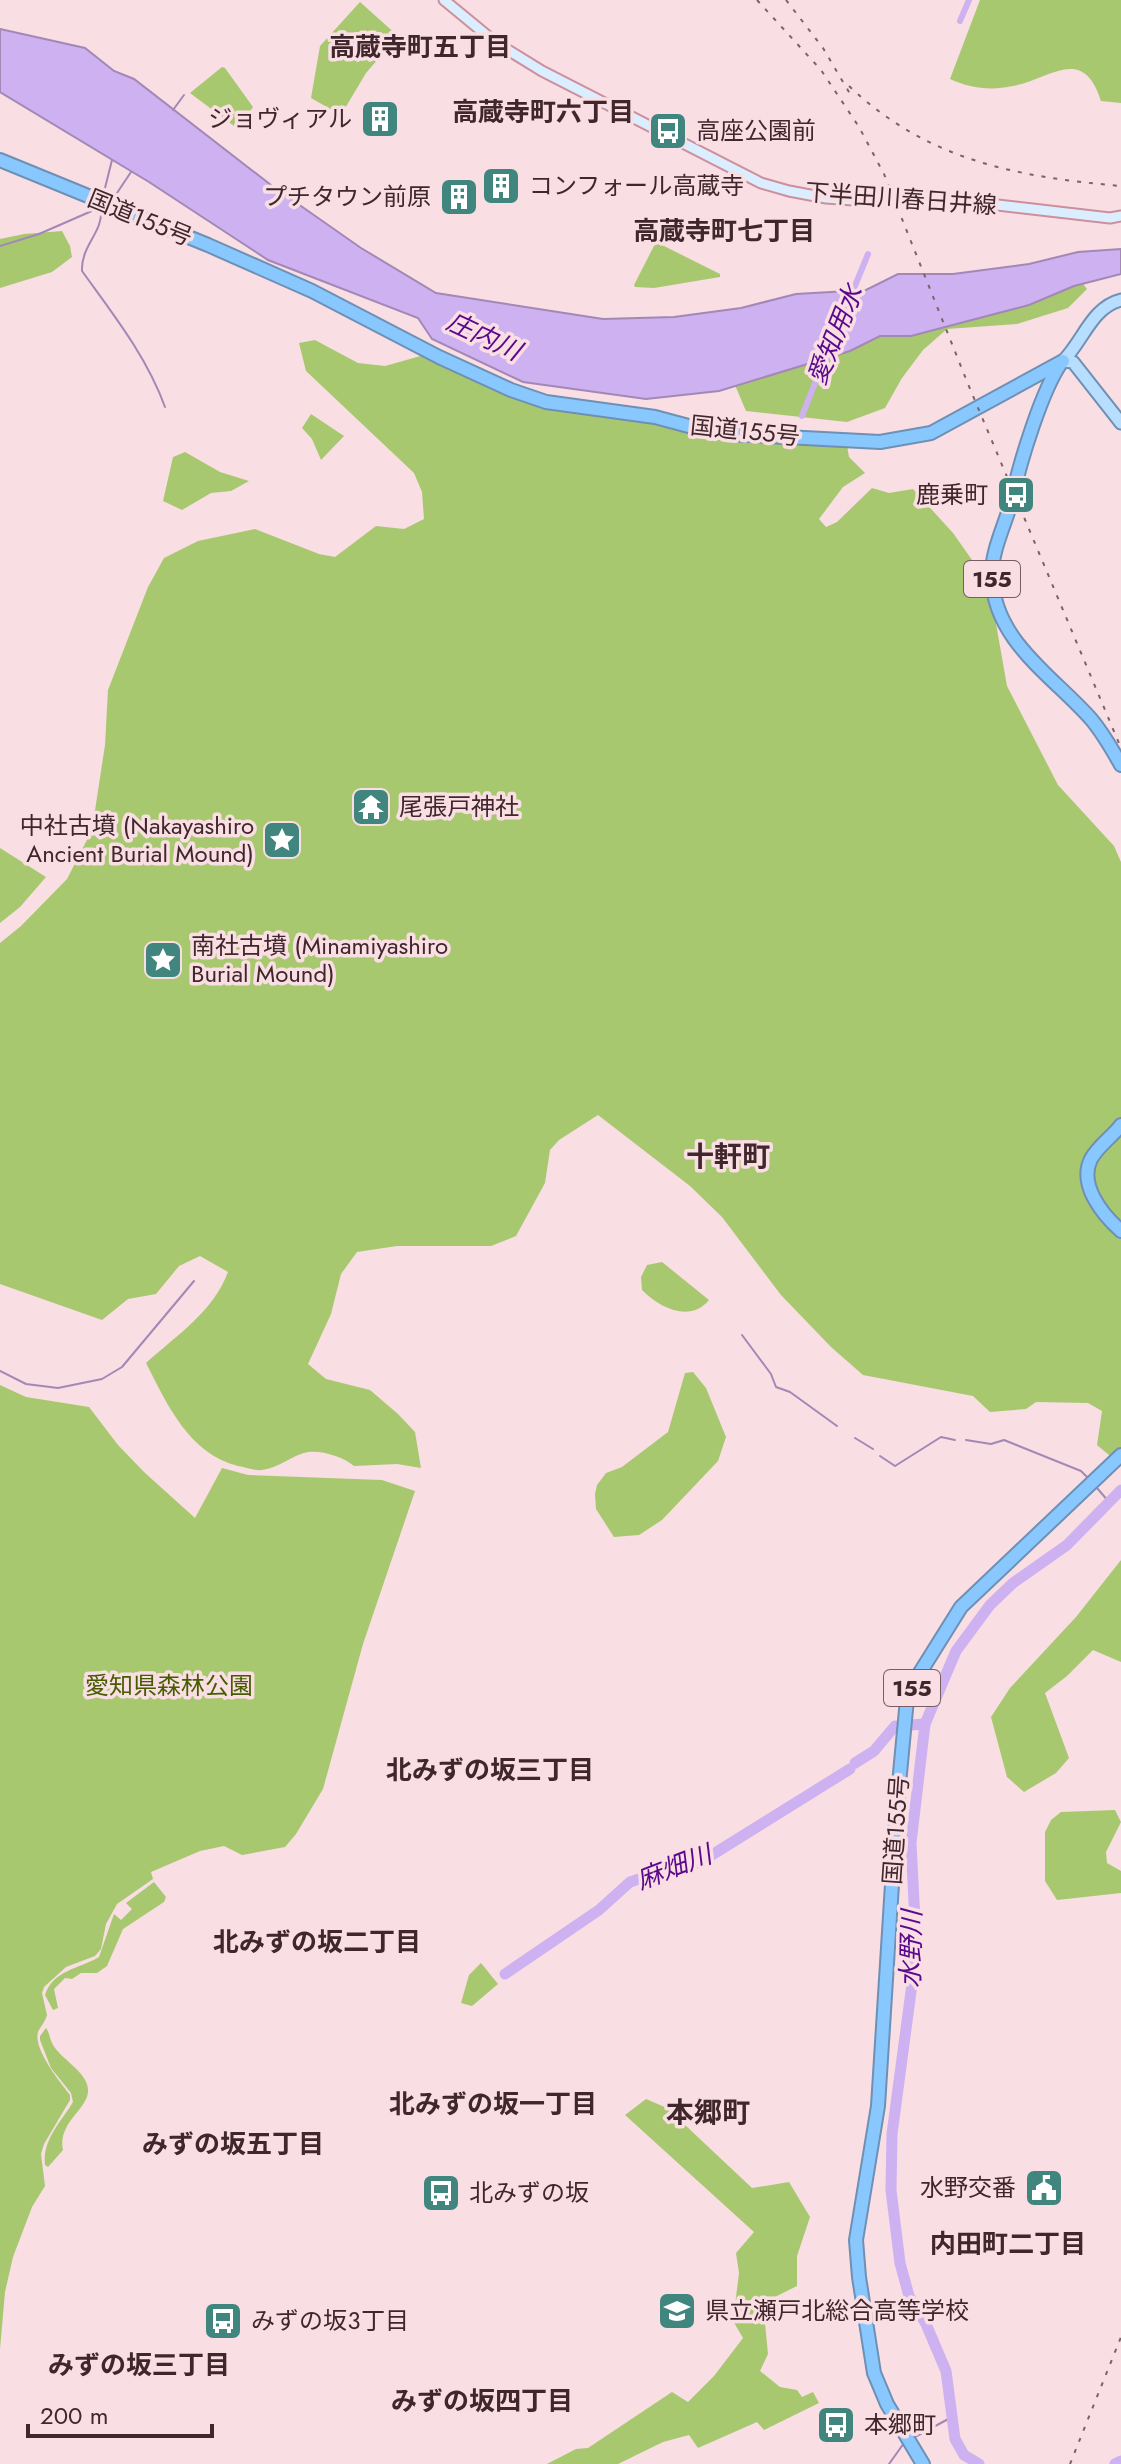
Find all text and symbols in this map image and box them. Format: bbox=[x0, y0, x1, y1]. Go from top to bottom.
district label: 高蔵寺町五丁目 bbox=[329, 28, 511, 66]
district label: 高蔵寺町六丁目 bbox=[452, 93, 634, 131]
building icon: ジョヴィアル bbox=[359, 98, 401, 140]
place label: ジョヴィアル bbox=[208, 101, 352, 136]
bus stop icon: 高座公園前 bbox=[647, 110, 689, 152]
place label: 高座公園前 bbox=[696, 113, 816, 148]
building icon: コンフォール高蔵寺 bbox=[480, 165, 522, 207]
place label: コンフォール高蔵寺 bbox=[529, 168, 744, 203]
street label: 下半田川春日井線 bbox=[804, 174, 998, 223]
building icon: プチタウン前原 bbox=[438, 176, 480, 218]
place label: プチタウン前原 bbox=[263, 179, 431, 214]
street label: 国道155号 bbox=[83, 181, 198, 254]
district label: 高蔵寺町七丁目 bbox=[633, 212, 815, 250]
water label: 愛知用水 bbox=[798, 277, 873, 390]
water label: 庄内川 bbox=[441, 302, 530, 371]
street label: 国道155号 bbox=[689, 407, 802, 454]
bus stop icon: 鹿乗町 bbox=[995, 474, 1037, 516]
place label: 鹿乗町 bbox=[916, 477, 988, 512]
road number: 155 bbox=[964, 561, 1020, 597]
temple icon: 尾張戸神社 bbox=[350, 786, 392, 828]
place label: 尾張戸神社 bbox=[399, 789, 519, 824]
place label: 中社古墳 (Nakayashiro Ancient Burial Mound) bbox=[20, 808, 254, 871]
place icon: 中社古墳 (Nakayashiro Ancient Burial Mound) bbox=[261, 819, 303, 861]
place label: 南社古墳 (Minamiyashiro Burial Mound) bbox=[191, 928, 448, 991]
place icon: 南社古墳 (Minamiyashiro Burial Mound) bbox=[142, 939, 184, 981]
district label: 十軒町 bbox=[686, 1136, 770, 1177]
park label: 愛知県森林公園 bbox=[85, 1668, 253, 1703]
road number: 155 bbox=[884, 1670, 940, 1706]
district label: 北みずの坂三丁目 bbox=[386, 1751, 594, 1789]
street label: 国道155号 bbox=[874, 1774, 917, 1886]
water label: 麻畑川 bbox=[631, 1834, 720, 1899]
water label: 水野川 bbox=[891, 1907, 931, 1988]
district label: 北みずの坂二丁目 bbox=[213, 1923, 421, 1961]
district label: 北みずの坂一丁目 bbox=[389, 2085, 597, 2123]
district label: 本郷町 bbox=[666, 2092, 750, 2133]
district label: みずの坂五丁目 bbox=[142, 2125, 324, 2163]
public building icon: 水野交番 bbox=[1023, 2167, 1065, 2209]
place label: 水野交番 bbox=[920, 2170, 1016, 2205]
bus stop icon: 北みずの坂 bbox=[420, 2172, 462, 2214]
place label: 北みずの坂 bbox=[469, 2175, 589, 2210]
district label: 内田町二丁目 bbox=[930, 2225, 1086, 2263]
school or university icon: 県立瀬戸北総合高等学校 bbox=[656, 2290, 698, 2332]
place label: 県立瀬戸北総合高等学校 bbox=[705, 2293, 969, 2328]
bus stop icon: みずの坂３丁目 bbox=[202, 2300, 244, 2342]
place label: みずの坂３丁目 bbox=[251, 2303, 409, 2338]
district label: みずの坂三丁目 bbox=[48, 2346, 230, 2384]
district label: みずの坂四丁目 bbox=[391, 2382, 573, 2420]
scale bar bbox=[28, 2388, 212, 2438]
text: 200 m bbox=[40, 2398, 108, 2433]
bus stop icon: 本郷町 bbox=[815, 2404, 857, 2446]
place label: 本郷町 bbox=[864, 2407, 936, 2442]

